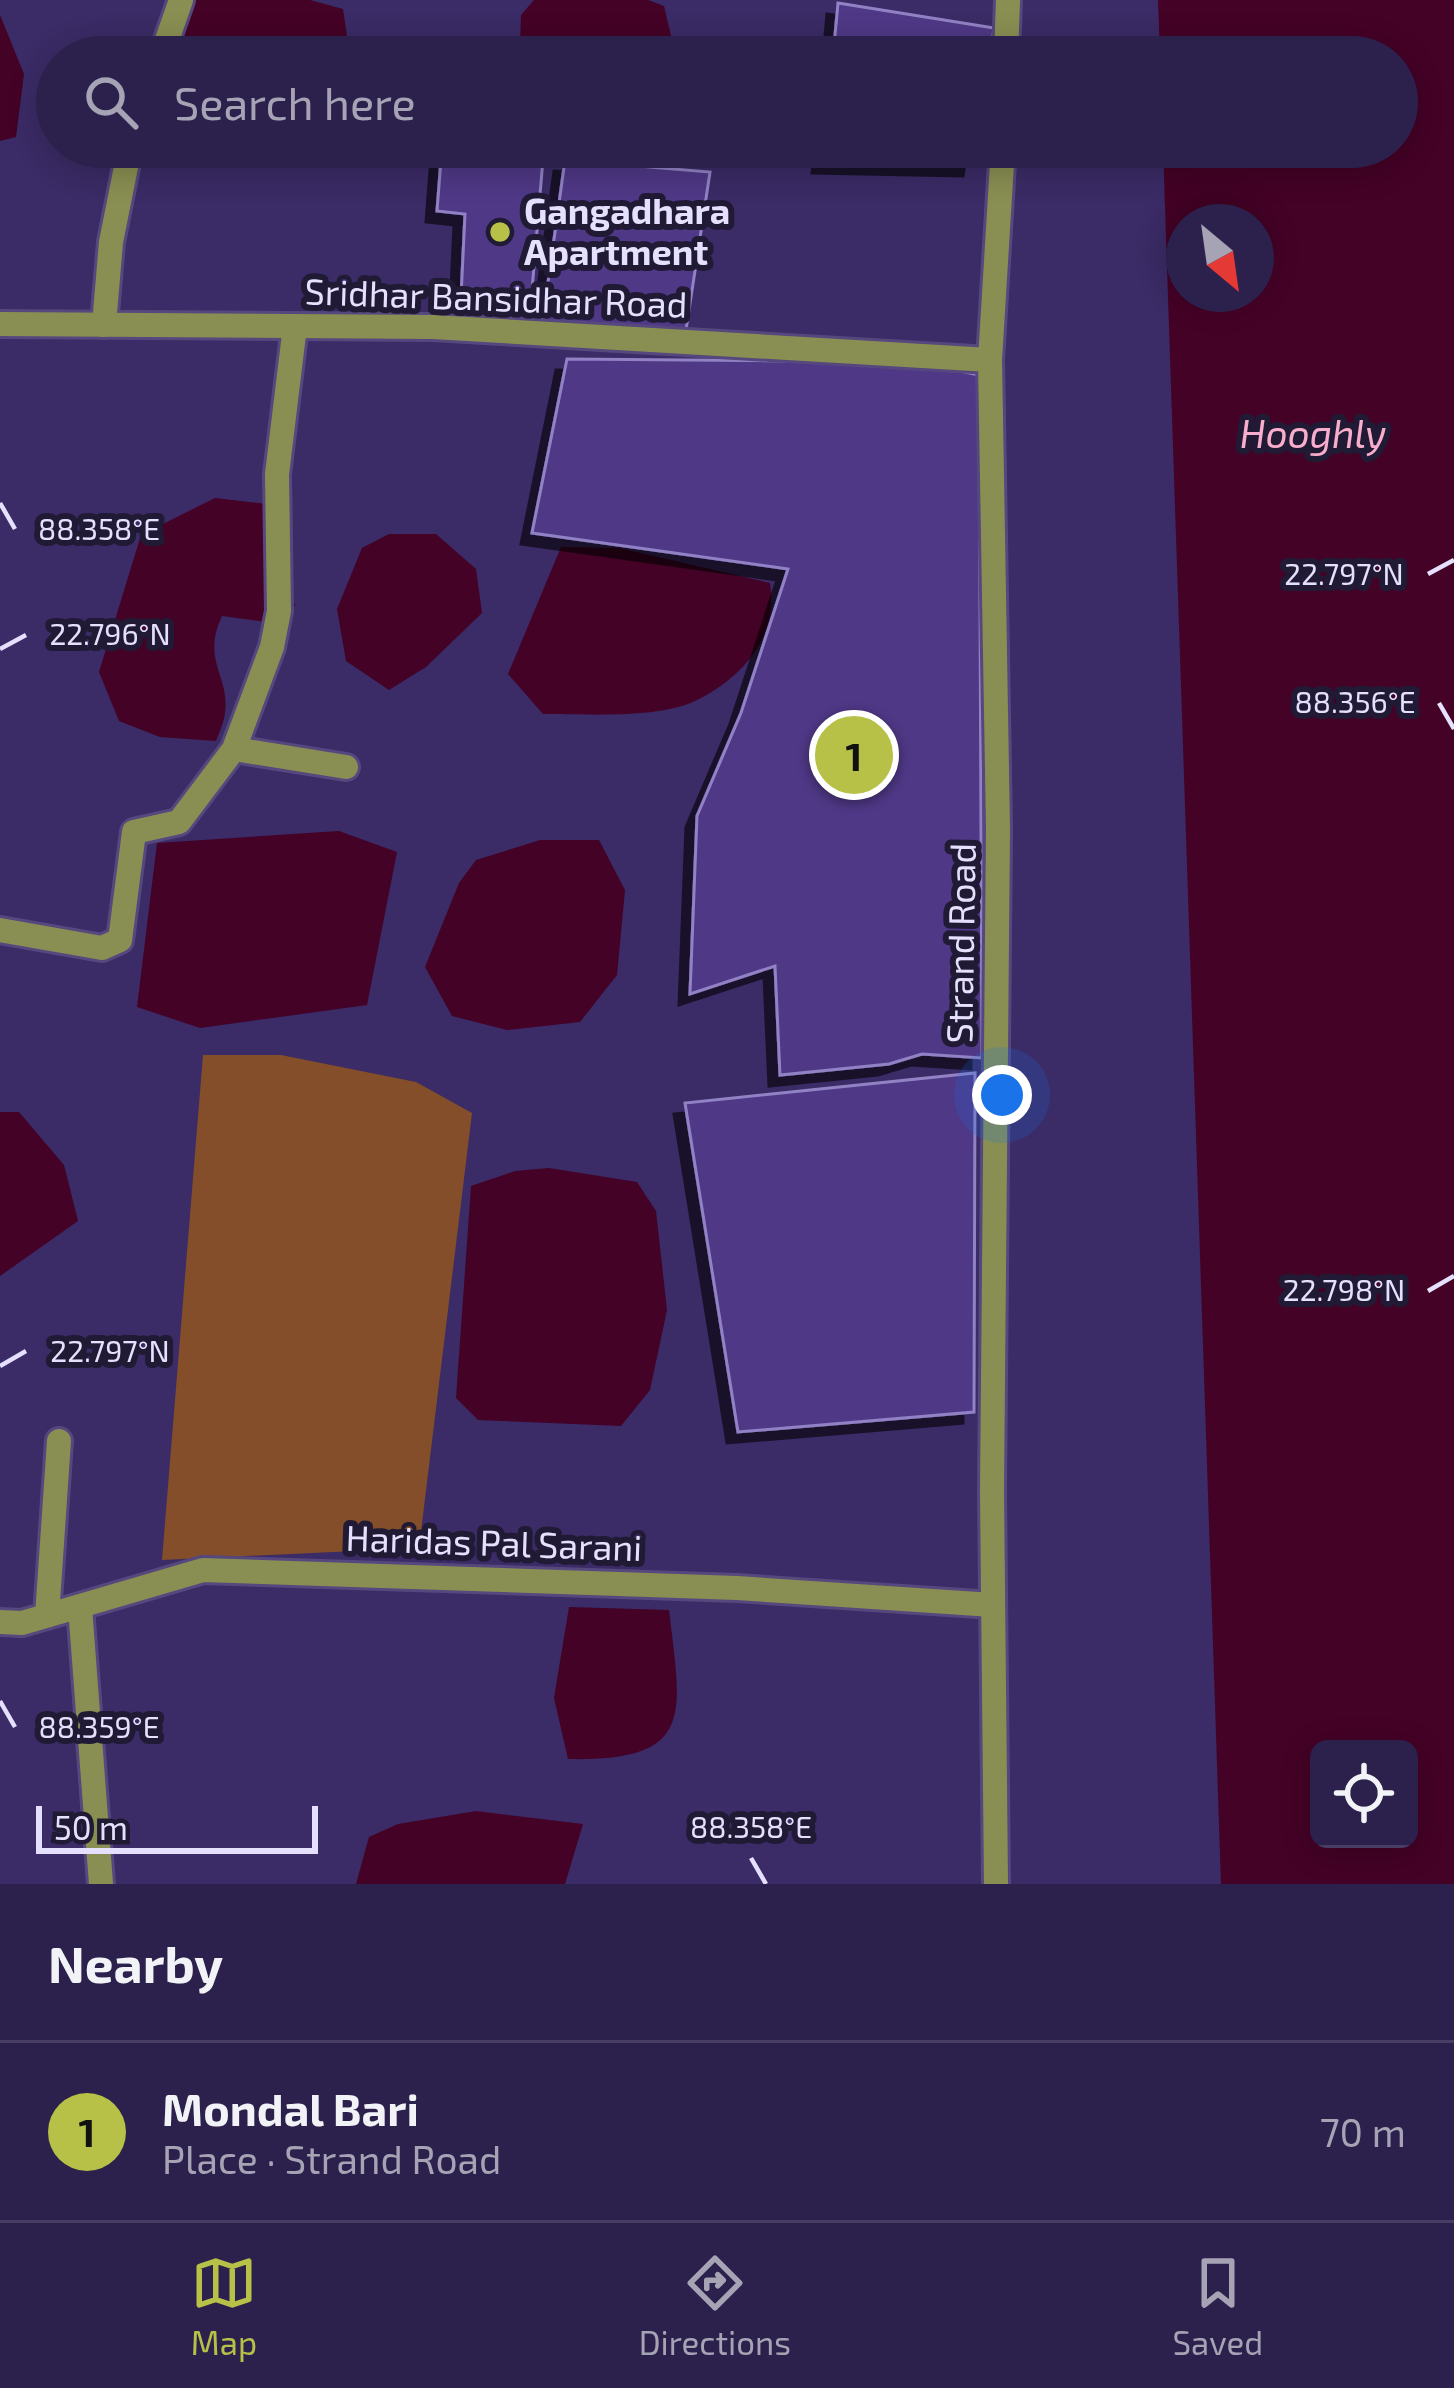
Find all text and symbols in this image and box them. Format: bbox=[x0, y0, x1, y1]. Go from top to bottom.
search box bbox=[36, 36, 1418, 168]
icon: search bbox=[78, 69, 144, 135]
text: Search here bbox=[174, 75, 416, 129]
place label: Gangadhara Apartment bbox=[524, 188, 730, 272]
north arrow bbox=[1166, 204, 1274, 312]
marker: Gangadhara Apartment bbox=[487, 219, 513, 245]
street label: Sridhar Bansidhar Road bbox=[304, 268, 688, 325]
water label: Hooghly bbox=[1240, 409, 1386, 457]
text: 88.358°E bbox=[38, 510, 160, 546]
text: 22.797°N bbox=[1284, 555, 1404, 591]
text: 22.796°N bbox=[49, 615, 171, 651]
text: 88.356°E bbox=[1295, 683, 1415, 719]
pin: 1 bbox=[815, 710, 893, 800]
street label: Strand Road bbox=[936, 842, 983, 1044]
your location bbox=[972, 1065, 1032, 1125]
text: 22.798°N bbox=[1283, 1271, 1405, 1307]
text: 22.797°N bbox=[50, 1332, 170, 1368]
street label: Haridas Pal Sarani bbox=[345, 1515, 643, 1568]
text: 88.359°E bbox=[39, 1708, 159, 1744]
map controls bbox=[1310, 1740, 1418, 1848]
button: locate bbox=[1310, 1740, 1418, 1848]
scale bar bbox=[36, 1800, 318, 1853]
text: 50 m bbox=[54, 1807, 128, 1847]
text: 88.358°E bbox=[690, 1808, 812, 1844]
text: Nearby bbox=[48, 1932, 223, 1993]
text: Mondal Bari bbox=[162, 2081, 419, 2135]
text: 1 bbox=[79, 2108, 95, 2155]
text: 70 m bbox=[1320, 2108, 1406, 2155]
text: Place · Strand Road bbox=[162, 2135, 501, 2182]
tab: Map bbox=[191, 2250, 257, 2362]
tab: Directions bbox=[639, 2250, 791, 2362]
tab: Saved bbox=[1173, 2250, 1263, 2362]

